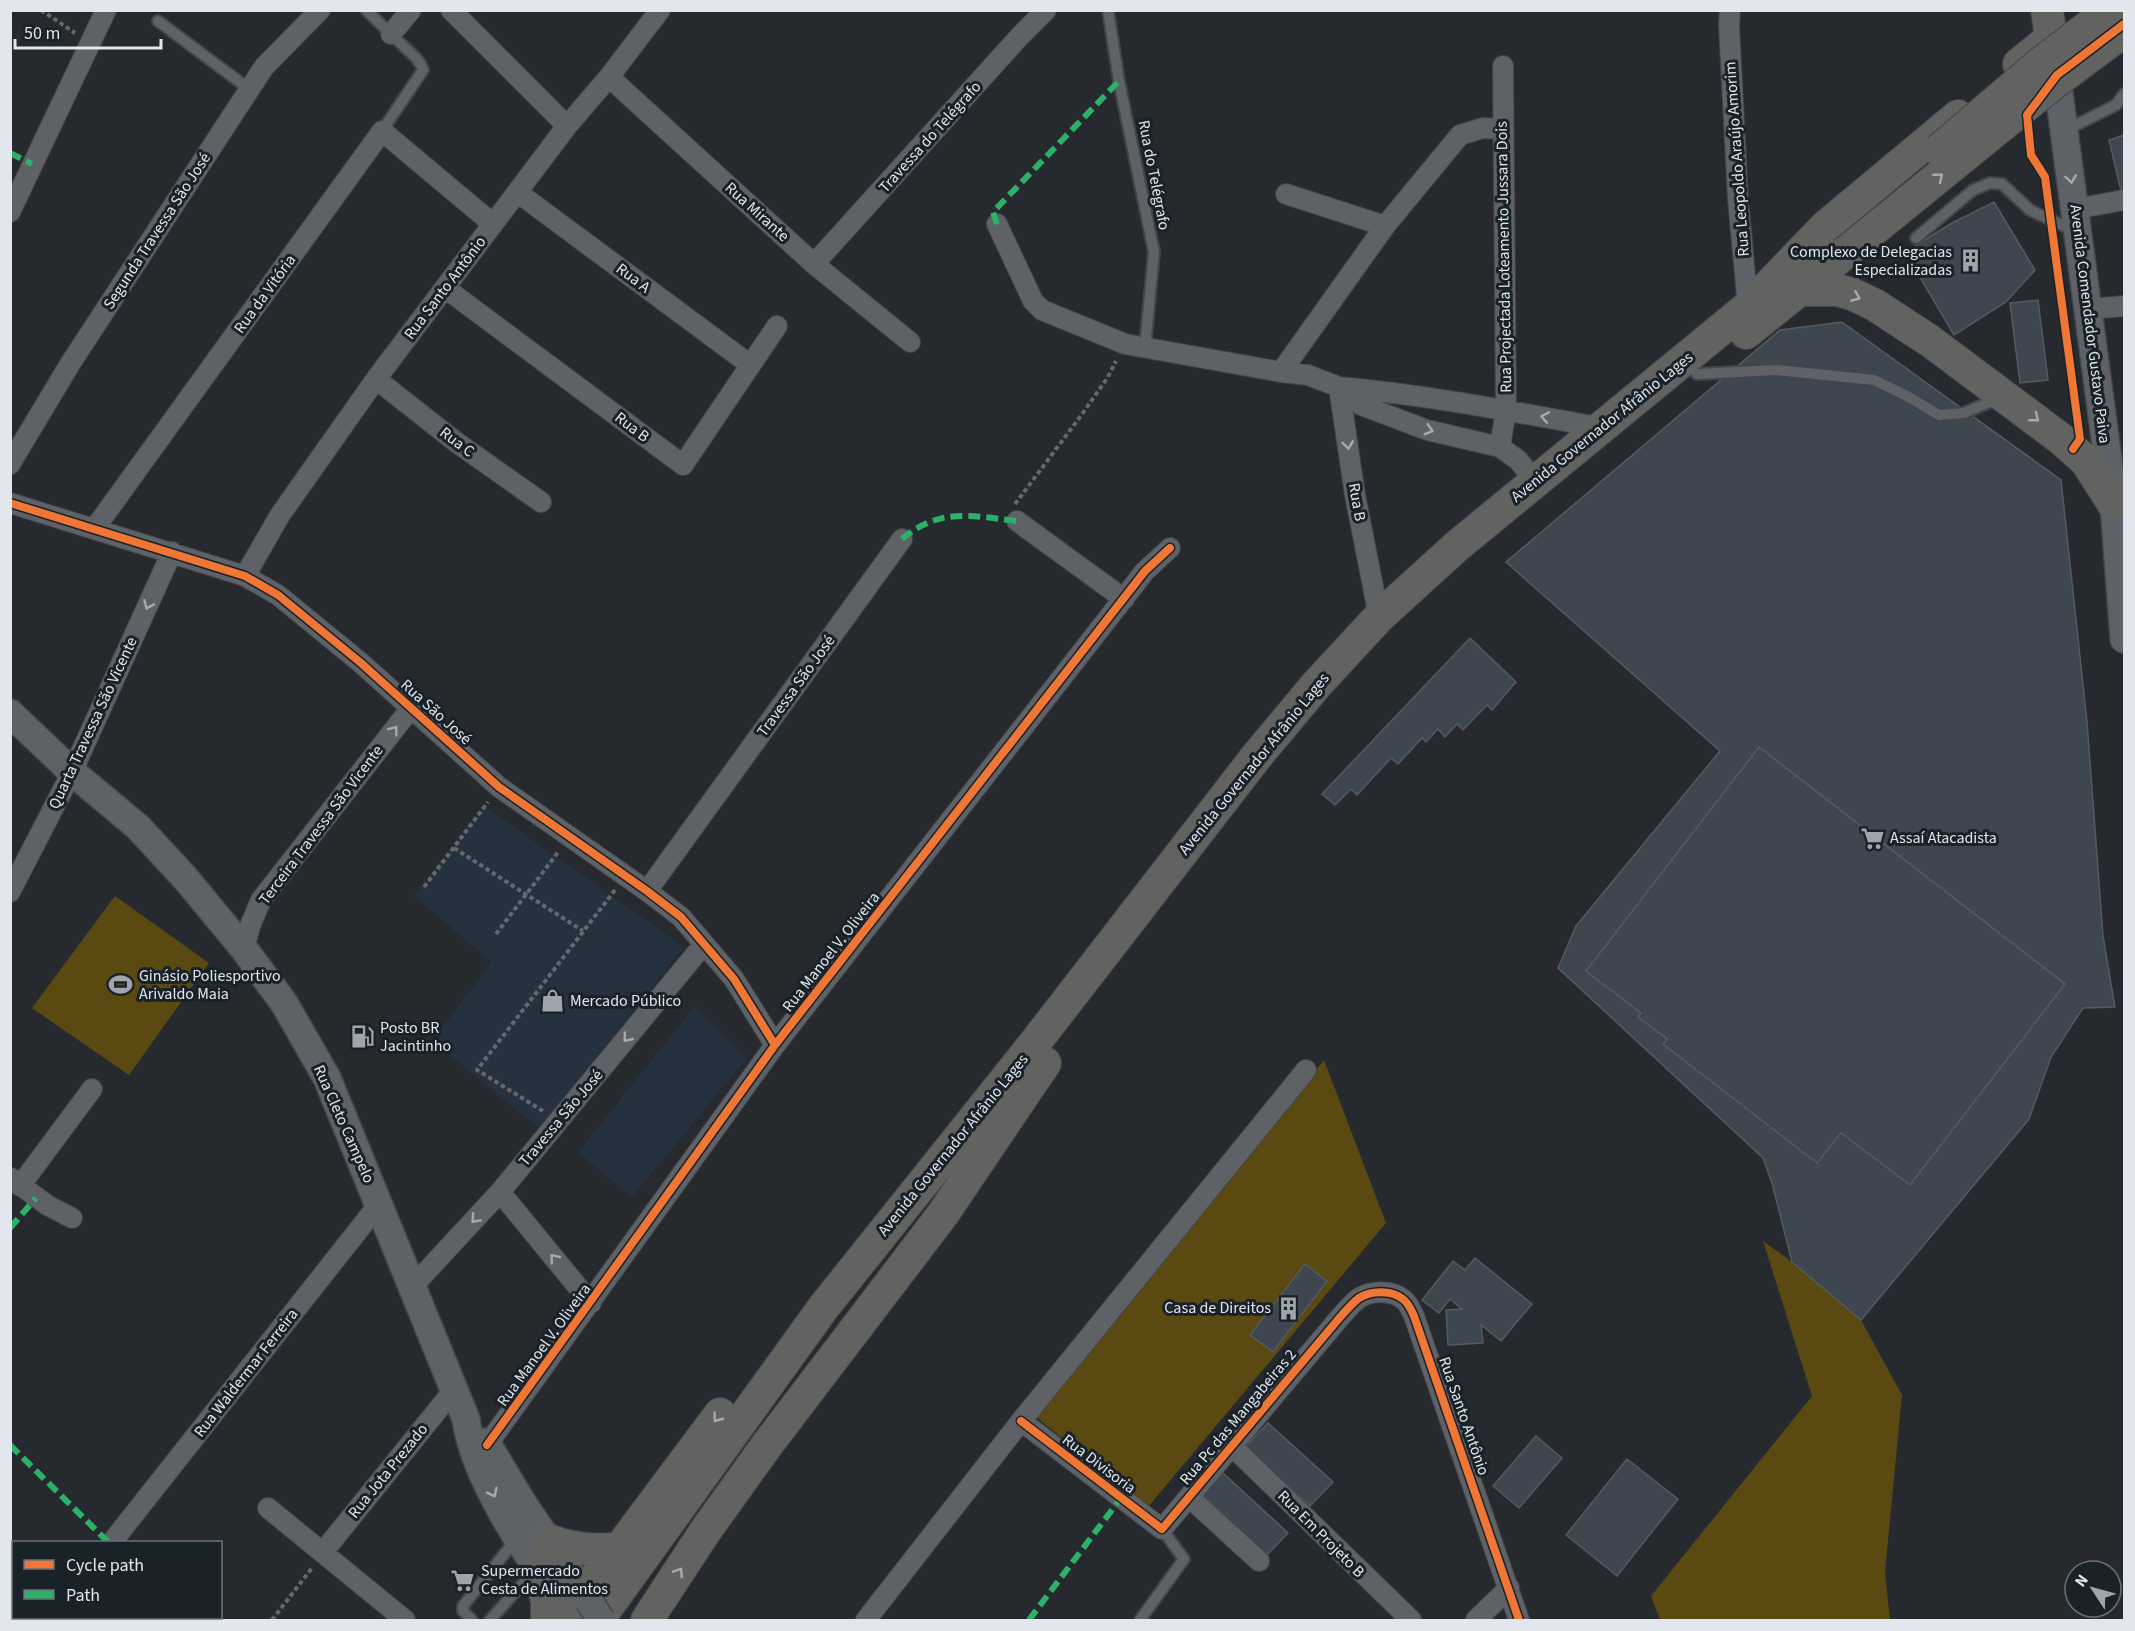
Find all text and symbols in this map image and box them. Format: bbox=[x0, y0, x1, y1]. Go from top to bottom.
scale bar bbox=[15, 12, 160, 50]
text: 50 m bbox=[24, 21, 60, 46]
street label: Rua Leopoldo Araújo Amorim bbox=[1719, 61, 1755, 257]
street label: Travessa do Telégrafo bbox=[874, 76, 986, 198]
street label: Rua do Telégrafo bbox=[1133, 118, 1175, 232]
street label: Rua Projectada Loteamento Jussara Dois bbox=[1491, 121, 1517, 393]
street label: Segunda Travessa São José bbox=[98, 148, 216, 314]
one-way arrow bbox=[1932, 173, 1943, 184]
one-way arrow bbox=[2064, 174, 2077, 184]
street label: Rua Mirante bbox=[720, 177, 794, 247]
street label: Avenida Comendador Gustavo Paiva bbox=[2064, 203, 2116, 445]
street label: Rua Santo Antônio bbox=[399, 232, 491, 344]
place label: Complexo de Delegacias Especializadas bbox=[1790, 241, 1952, 281]
building icon: Complexo de Delegacias Especializadas bbox=[1957, 248, 1983, 274]
street label: Rua da Vitória bbox=[229, 250, 301, 338]
street label: Rua A bbox=[611, 258, 655, 298]
one-way arrow bbox=[1850, 290, 1861, 302]
street label: Avenida Governador Afrânio Lages bbox=[1506, 346, 1698, 507]
street label: Rua B bbox=[610, 407, 654, 447]
one-way arrow bbox=[1540, 411, 1550, 424]
one-way arrow bbox=[2028, 411, 2039, 422]
street label: Rua C bbox=[435, 422, 479, 462]
one-way arrow bbox=[1423, 423, 1434, 435]
one-way arrow bbox=[1342, 440, 1354, 449]
street label: Rua B bbox=[1343, 481, 1371, 523]
one-way arrow bbox=[143, 599, 155, 610]
street label: Travessa São José bbox=[752, 631, 840, 741]
street label: Quarta Travessa São Vicente bbox=[43, 633, 143, 813]
street label: Avenida Governador Afrânio Lages bbox=[1174, 668, 1335, 860]
street label: Rua São José bbox=[396, 674, 476, 750]
one-way arrow bbox=[387, 725, 398, 736]
street label: Terceira Travessa São Vicente bbox=[254, 741, 388, 909]
supermarket icon: Assaí Atacadista bbox=[1859, 825, 1885, 851]
place label: Assaí Atacadista bbox=[1890, 827, 1997, 849]
street label: Rua Manoel V. Oliveira bbox=[777, 887, 885, 1017]
place label: Ginásio Poliesportivo Arivaldo Maia bbox=[139, 965, 281, 1005]
sports icon: Ginásio Poliesportivo Arivaldo Maia bbox=[108, 972, 134, 998]
shop icon: Mercado Público bbox=[539, 988, 565, 1014]
place label: Mercado Público bbox=[570, 990, 681, 1012]
place label: Posto BR Jacintinho bbox=[380, 1017, 451, 1057]
fuel station icon: Posto BR Jacintinho bbox=[349, 1024, 375, 1050]
one-way arrow bbox=[623, 1031, 634, 1042]
street label: Avenida Governador Afrânio Lages bbox=[873, 1049, 1034, 1241]
street label: Rua Cleto Campelo bbox=[308, 1061, 380, 1187]
street label: Travessa São José bbox=[514, 1065, 608, 1171]
one-way arrow bbox=[471, 1212, 482, 1223]
one-way arrow bbox=[550, 1254, 561, 1265]
street label: Rua Manoel V. Oliveira bbox=[492, 1279, 596, 1411]
building icon: Casa de Direitos bbox=[1276, 1295, 1302, 1321]
place label: Casa de Direitos bbox=[1164, 1297, 1271, 1319]
street label: Rua Waldermar Ferreira bbox=[189, 1304, 303, 1442]
street label: Rua Pc das Mangabeiras 2 bbox=[1175, 1344, 1301, 1490]
street label: Rua Santo Antônio bbox=[1433, 1354, 1495, 1478]
one-way arrow bbox=[714, 1411, 725, 1422]
street label: Rua Jota Prezado bbox=[343, 1419, 433, 1523]
street label: Rua Divisoria bbox=[1058, 1429, 1140, 1499]
street label: Rua Em Projeto B bbox=[1272, 1485, 1370, 1583]
one-way arrow bbox=[486, 1486, 498, 1497]
legend bbox=[12, 1541, 222, 1619]
text: Cycle path bbox=[66, 1553, 144, 1578]
north arrow bbox=[2063, 1559, 2123, 1619]
place label: Supermercado Cesta de Alimentos bbox=[481, 1560, 608, 1600]
supermarket icon: Supermercado Cesta de Alimentos bbox=[450, 1567, 476, 1593]
one-way arrow bbox=[672, 1568, 683, 1579]
text: N bbox=[2070, 1570, 2094, 1592]
text: Path bbox=[66, 1583, 100, 1608]

